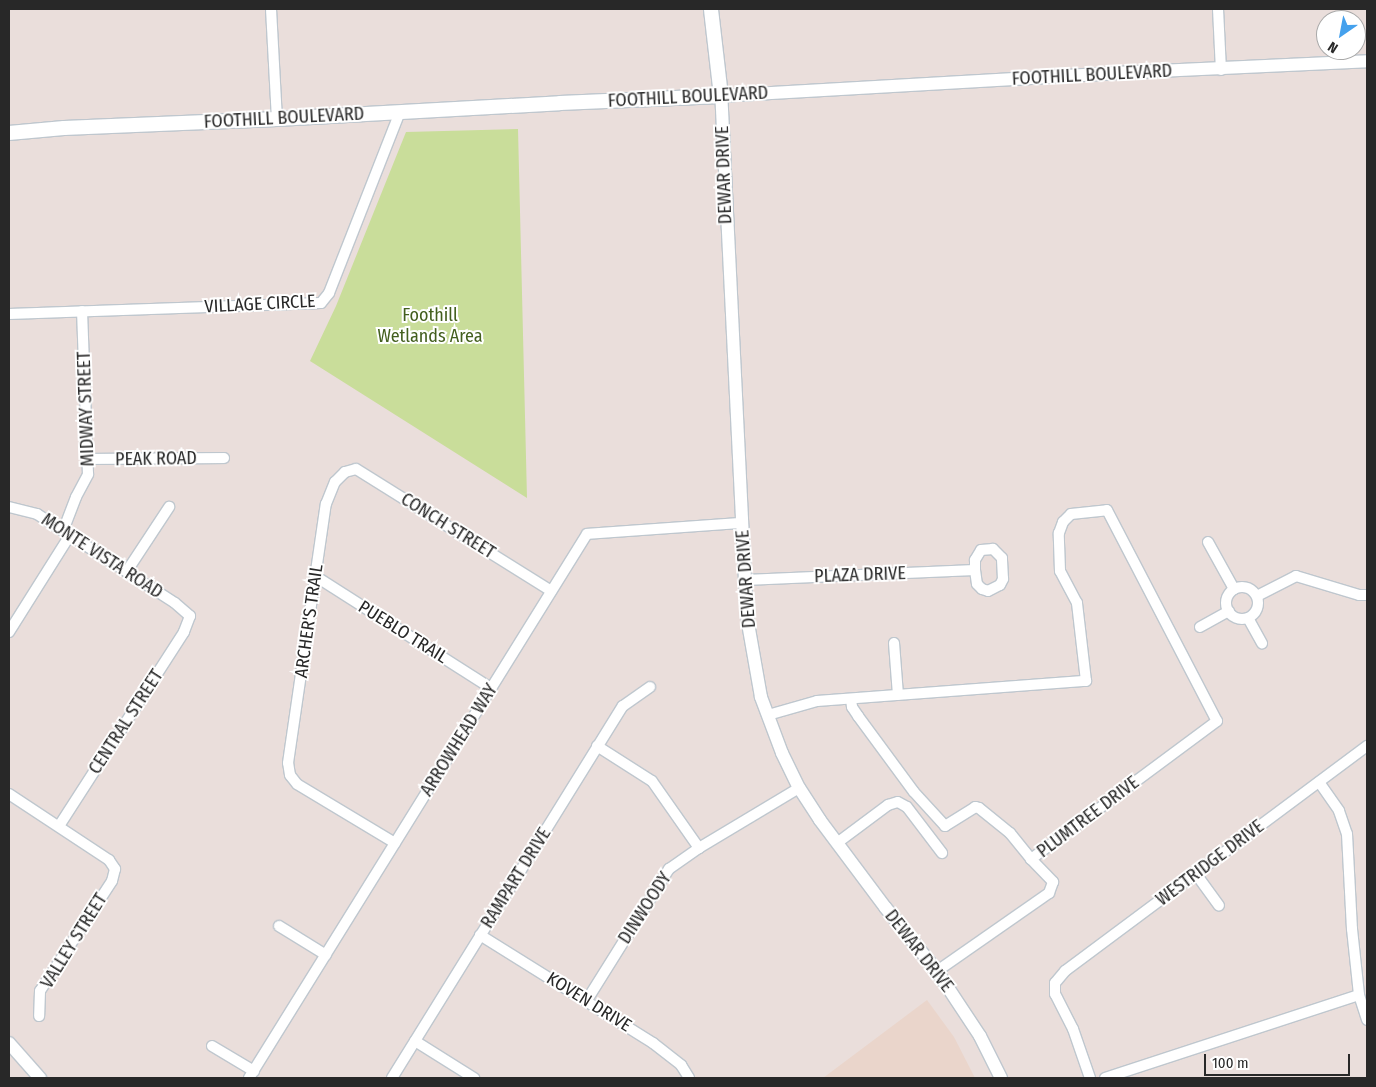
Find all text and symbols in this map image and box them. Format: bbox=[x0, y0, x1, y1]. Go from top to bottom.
north arrow bbox=[1316, 10, 1366, 60]
text: N bbox=[1325, 38, 1341, 57]
street label: FOOTHILL BOULEVARD bbox=[1011, 60, 1173, 90]
street label: FOOTHILL BOULEVARD bbox=[607, 82, 769, 112]
street label: FOOTHILL BOULEVARD bbox=[203, 103, 365, 133]
street label: DEWAR DRIVE bbox=[711, 125, 737, 225]
street label: VILLAGE CIRCLE bbox=[204, 290, 316, 318]
park label: Foothill Wetlands Area bbox=[377, 305, 483, 348]
street label: MIDWAY STREET bbox=[73, 351, 99, 467]
street label: PEAK ROAD bbox=[115, 447, 197, 471]
street label: CONCH STREET bbox=[397, 488, 499, 564]
street label: MONTE VISTA ROAD bbox=[37, 509, 167, 603]
street label: DEWAR DRIVE bbox=[732, 529, 760, 629]
street label: ARCHER'S TRAIL bbox=[290, 563, 328, 679]
street label: PLAZA DRIVE bbox=[814, 563, 906, 587]
street label: PUEBLO TRAIL bbox=[354, 596, 452, 668]
street label: CENTRAL STREET bbox=[84, 666, 168, 778]
street label: ARROWHEAD WAY bbox=[416, 680, 502, 800]
street label: PLUMTREE DRIVE bbox=[1033, 772, 1143, 862]
street label: WESTRIDGE DRIVE bbox=[1152, 816, 1268, 910]
street label: RAMPART DRIVE bbox=[477, 824, 555, 932]
street label: DINWOODY bbox=[614, 868, 676, 948]
street label: VALLEY STREET bbox=[36, 890, 112, 992]
street label: DEWAR DRIVE bbox=[880, 906, 958, 996]
street label: KOVEN DRIVE bbox=[543, 967, 635, 1037]
scale bar bbox=[1206, 1044, 1352, 1076]
text: 100 m bbox=[1212, 1054, 1249, 1072]

